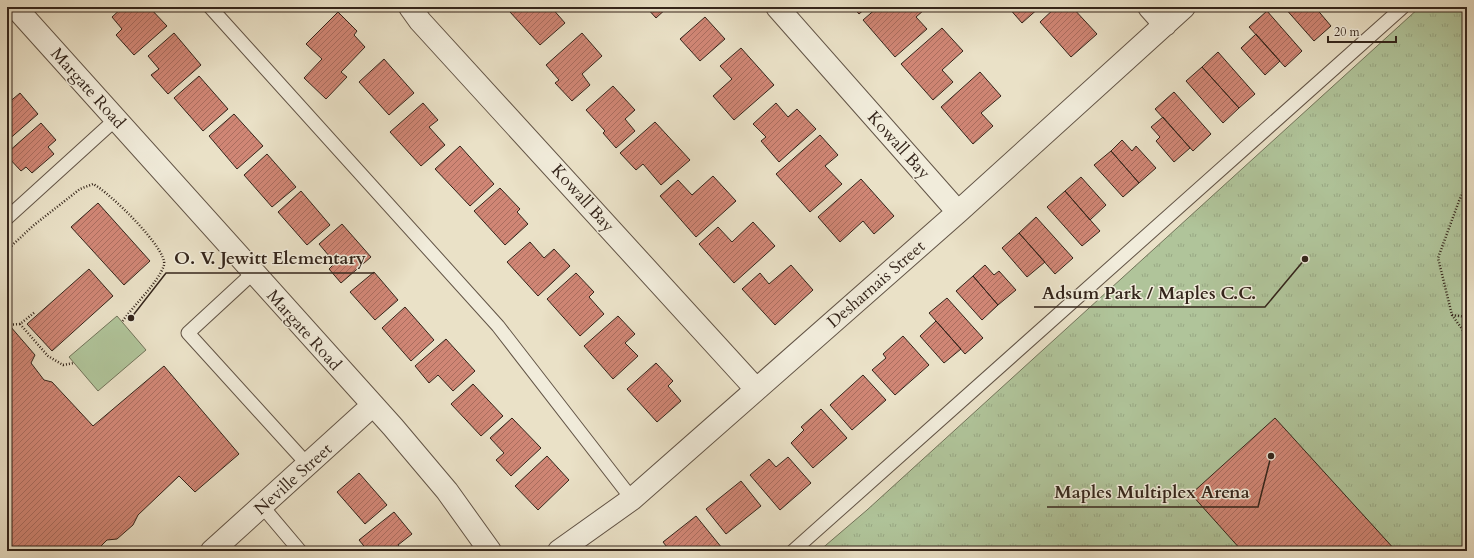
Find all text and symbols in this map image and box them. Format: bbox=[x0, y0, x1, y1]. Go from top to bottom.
scale bar bbox=[1328, 18, 1396, 44]
text: 20 m bbox=[1334, 24, 1361, 40]
street label: Margate Road bbox=[46, 43, 130, 133]
street label: Kowall Bay bbox=[862, 106, 936, 184]
street label: Kowall Bay bbox=[546, 159, 620, 237]
street label: Desharnais Street bbox=[822, 235, 930, 333]
callout: O. V. Jewitt Elementary bbox=[166, 243, 374, 273]
text: O. V. Jewitt Elementary bbox=[174, 246, 367, 271]
callout: Adsum Park / Maples C.C. bbox=[1034, 277, 1265, 307]
text: Adsum Park / Maples C.C. bbox=[1042, 281, 1256, 306]
street label: Margate Road bbox=[262, 285, 346, 375]
street label: Neville Street bbox=[249, 437, 337, 520]
callout: Maples Multiplex Arena bbox=[1047, 477, 1258, 507]
text: Maples Multiplex Arena bbox=[1054, 480, 1250, 505]

